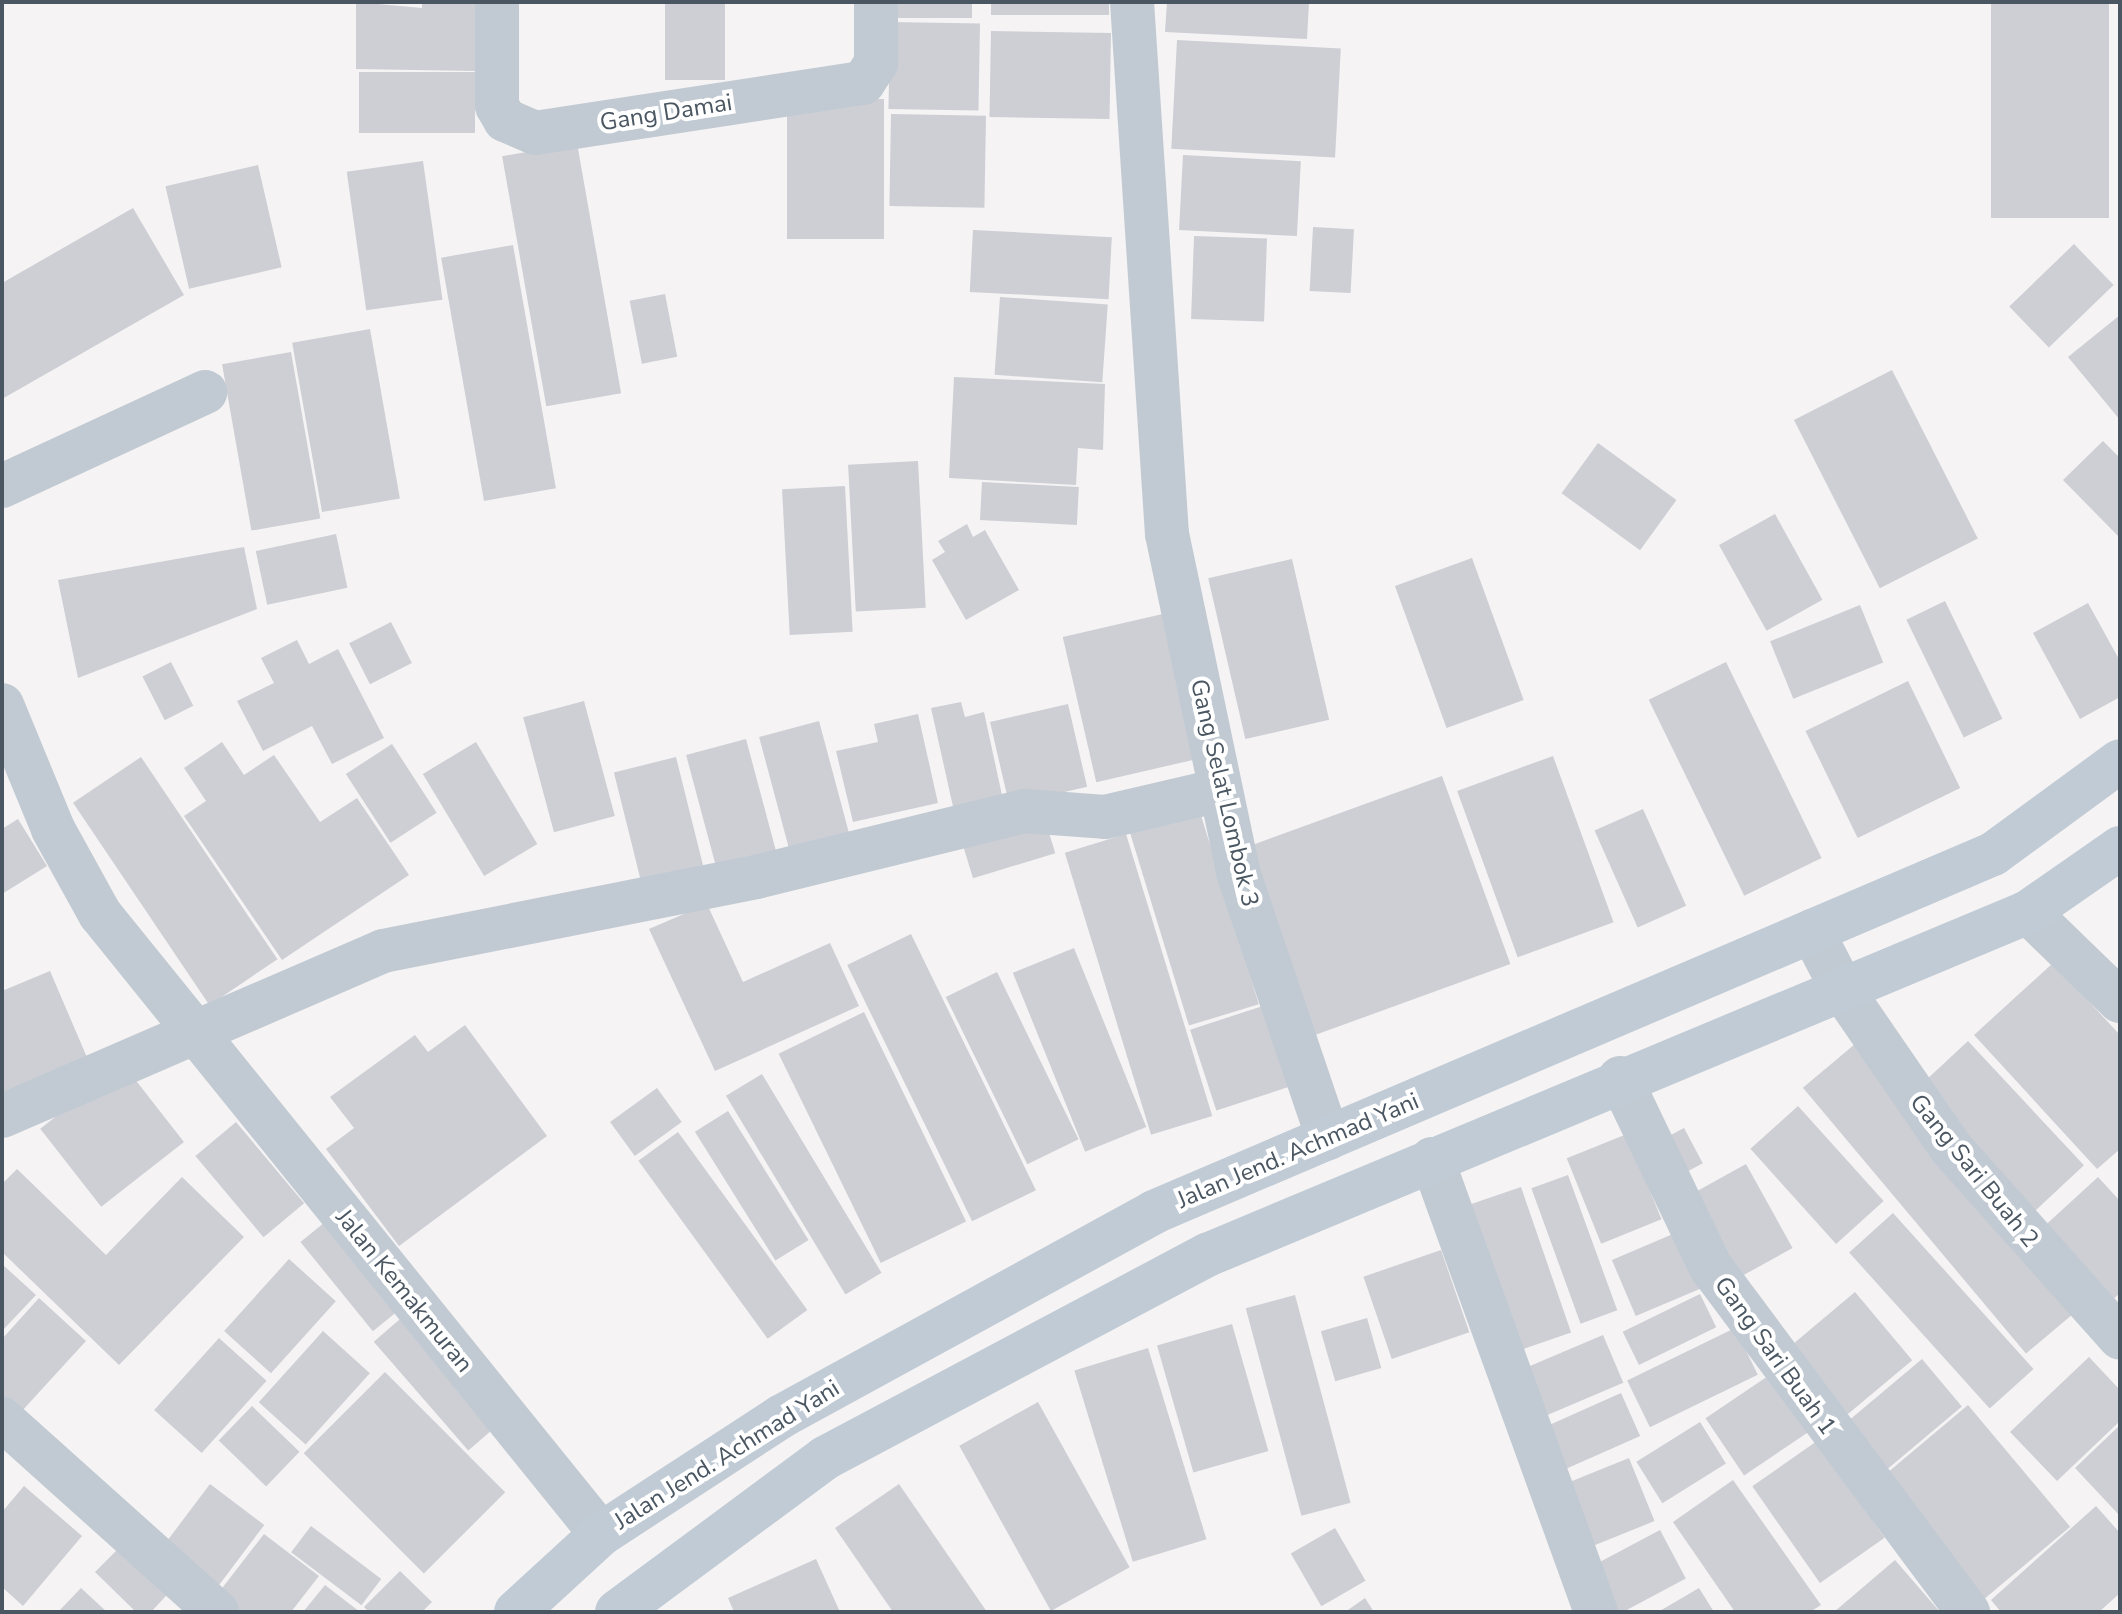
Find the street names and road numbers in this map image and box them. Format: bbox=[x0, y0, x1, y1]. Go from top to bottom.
street label: Gang Damai bbox=[598, 88, 734, 138]
street label: Gang Selat Lombok 3 bbox=[1184, 676, 1264, 910]
street label: Jalan Jend. Achmad Yani bbox=[1173, 1087, 1423, 1215]
street label: Gang Sari Buah 2 bbox=[1904, 1089, 2044, 1253]
street label: Jalan Kemakmuran bbox=[329, 1204, 479, 1378]
street label: Gang Sari Buah 1 bbox=[1708, 1271, 1842, 1441]
street label: Jalan Jend. Achmad Yani bbox=[609, 1374, 845, 1536]

